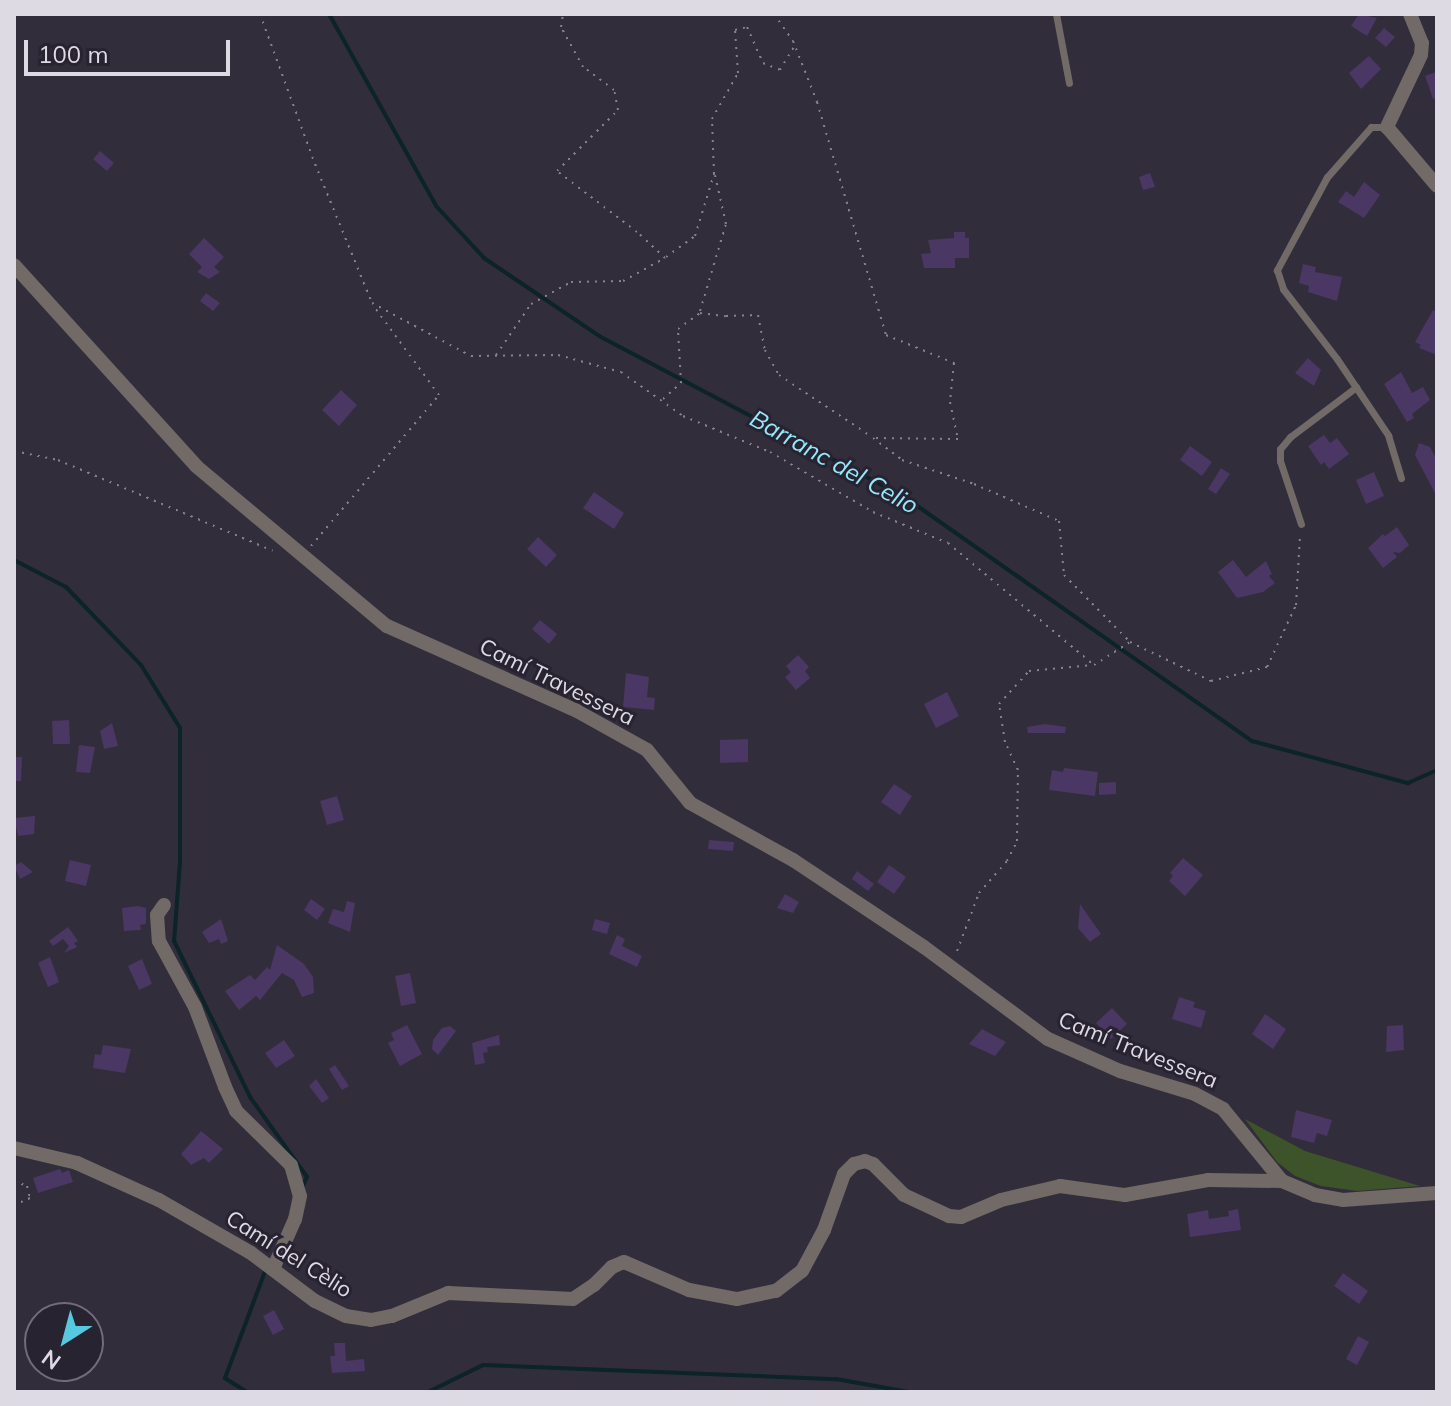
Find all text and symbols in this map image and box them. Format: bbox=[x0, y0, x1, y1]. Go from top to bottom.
scale bar bbox=[28, 24, 234, 74]
text: 100 m bbox=[38, 39, 109, 69]
water label: Barranc del Celio bbox=[745, 404, 923, 520]
street label: Camí Travessera bbox=[475, 633, 639, 731]
street label: Camí Travessera bbox=[1055, 1006, 1221, 1094]
street label: Camí del Cèlio bbox=[221, 1205, 357, 1303]
north arrow bbox=[24, 1302, 104, 1382]
text: N bbox=[36, 1344, 66, 1376]

